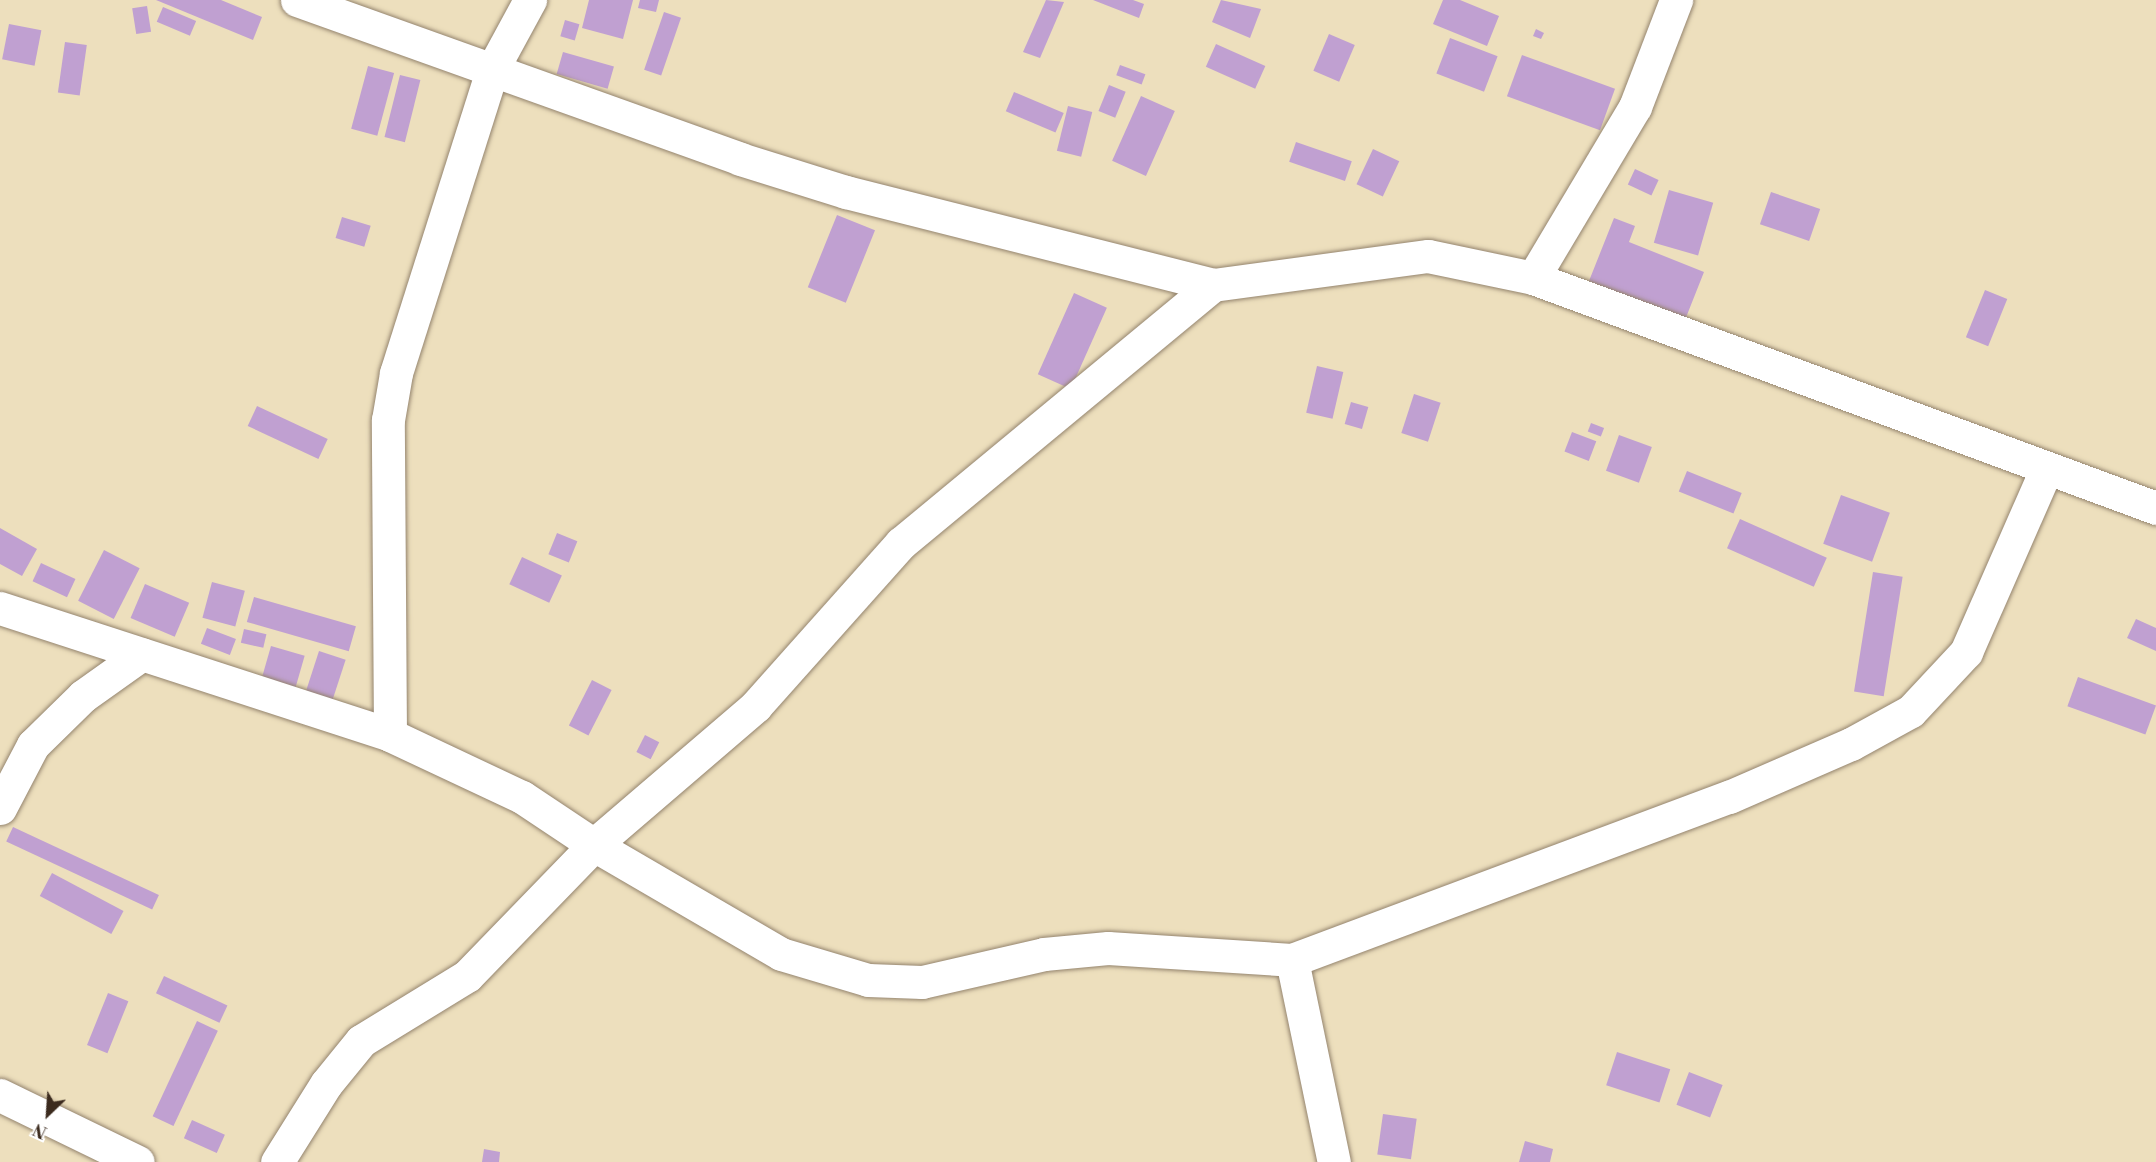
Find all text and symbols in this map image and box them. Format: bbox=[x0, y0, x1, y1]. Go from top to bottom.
north arrow bbox=[18, 1084, 78, 1144]
text: N bbox=[30, 1119, 50, 1142]

